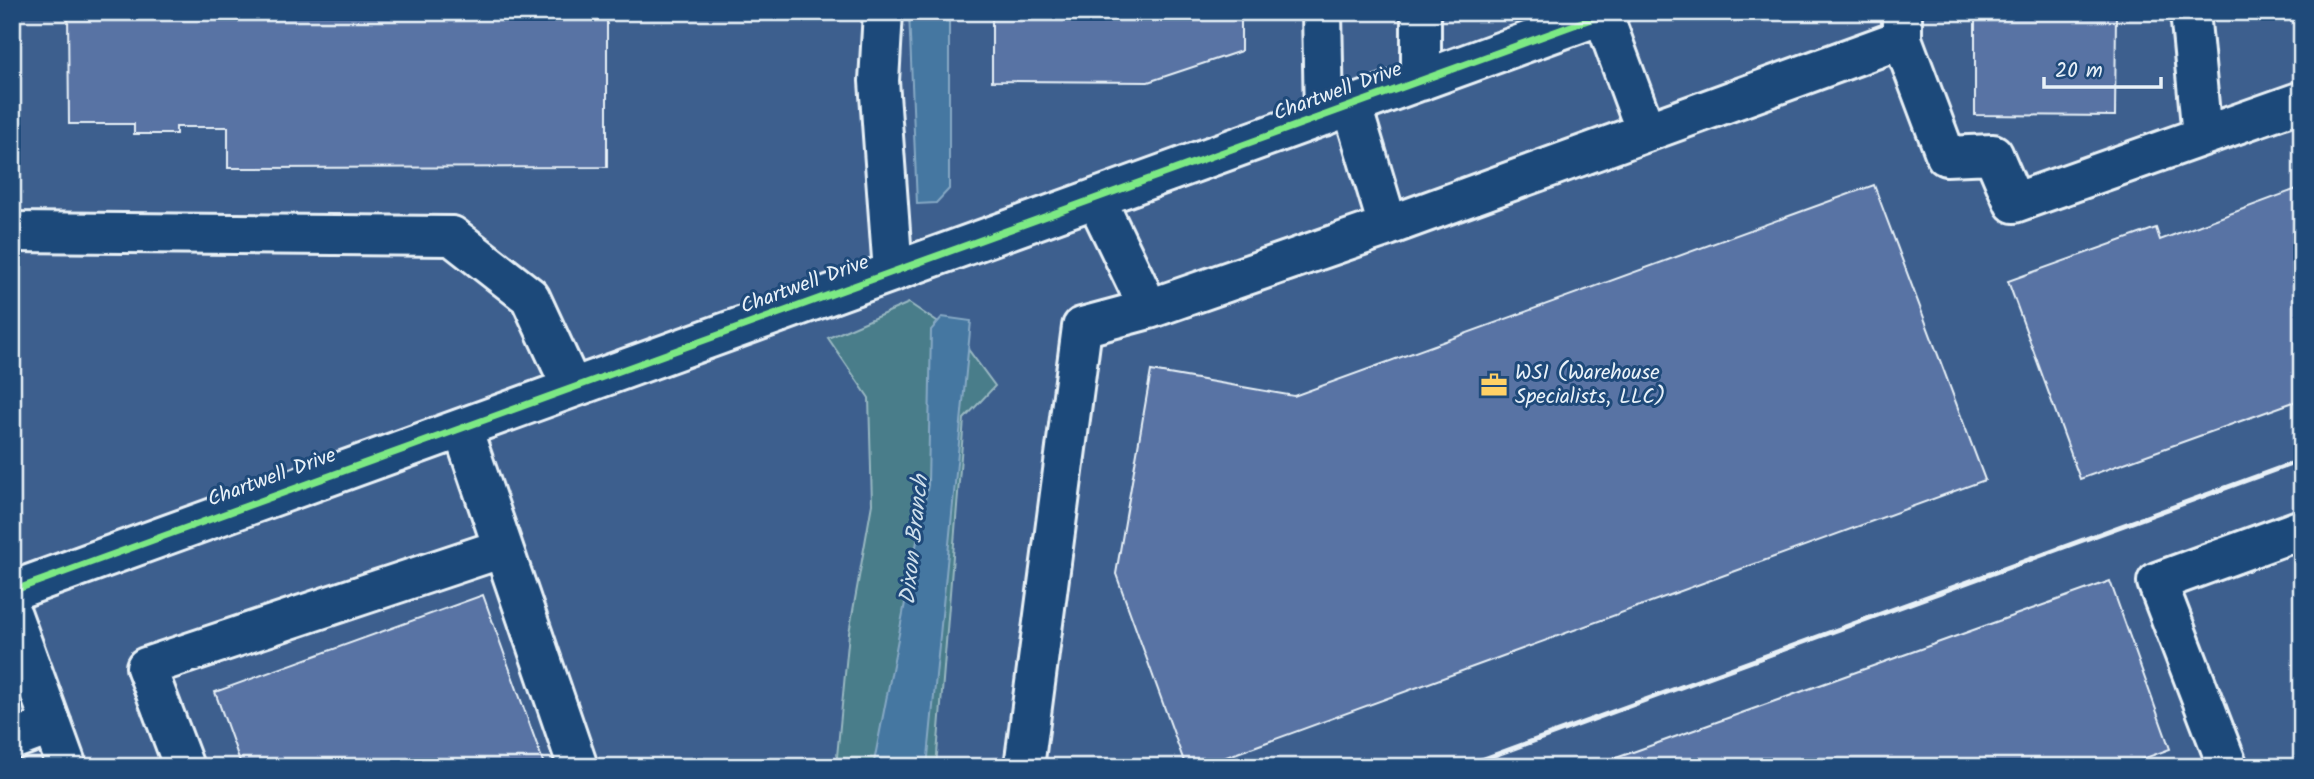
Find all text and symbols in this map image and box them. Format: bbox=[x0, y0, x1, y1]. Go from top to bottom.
scale bar bbox=[2044, 46, 2162, 90]
street label: Chartwell Drive bbox=[1269, 53, 1408, 131]
text: 20 m bbox=[2055, 55, 2103, 88]
street label: Chartwell Drive bbox=[736, 246, 875, 324]
place label: WSI (Warehouse Specialists, LLC) bbox=[1515, 357, 1665, 414]
office icon: WSI (Warehouse Specialists, LLC) bbox=[1479, 370, 1509, 400]
street label: Chartwell Drive bbox=[203, 439, 342, 517]
water label: Dixon Branch bbox=[890, 472, 940, 606]

